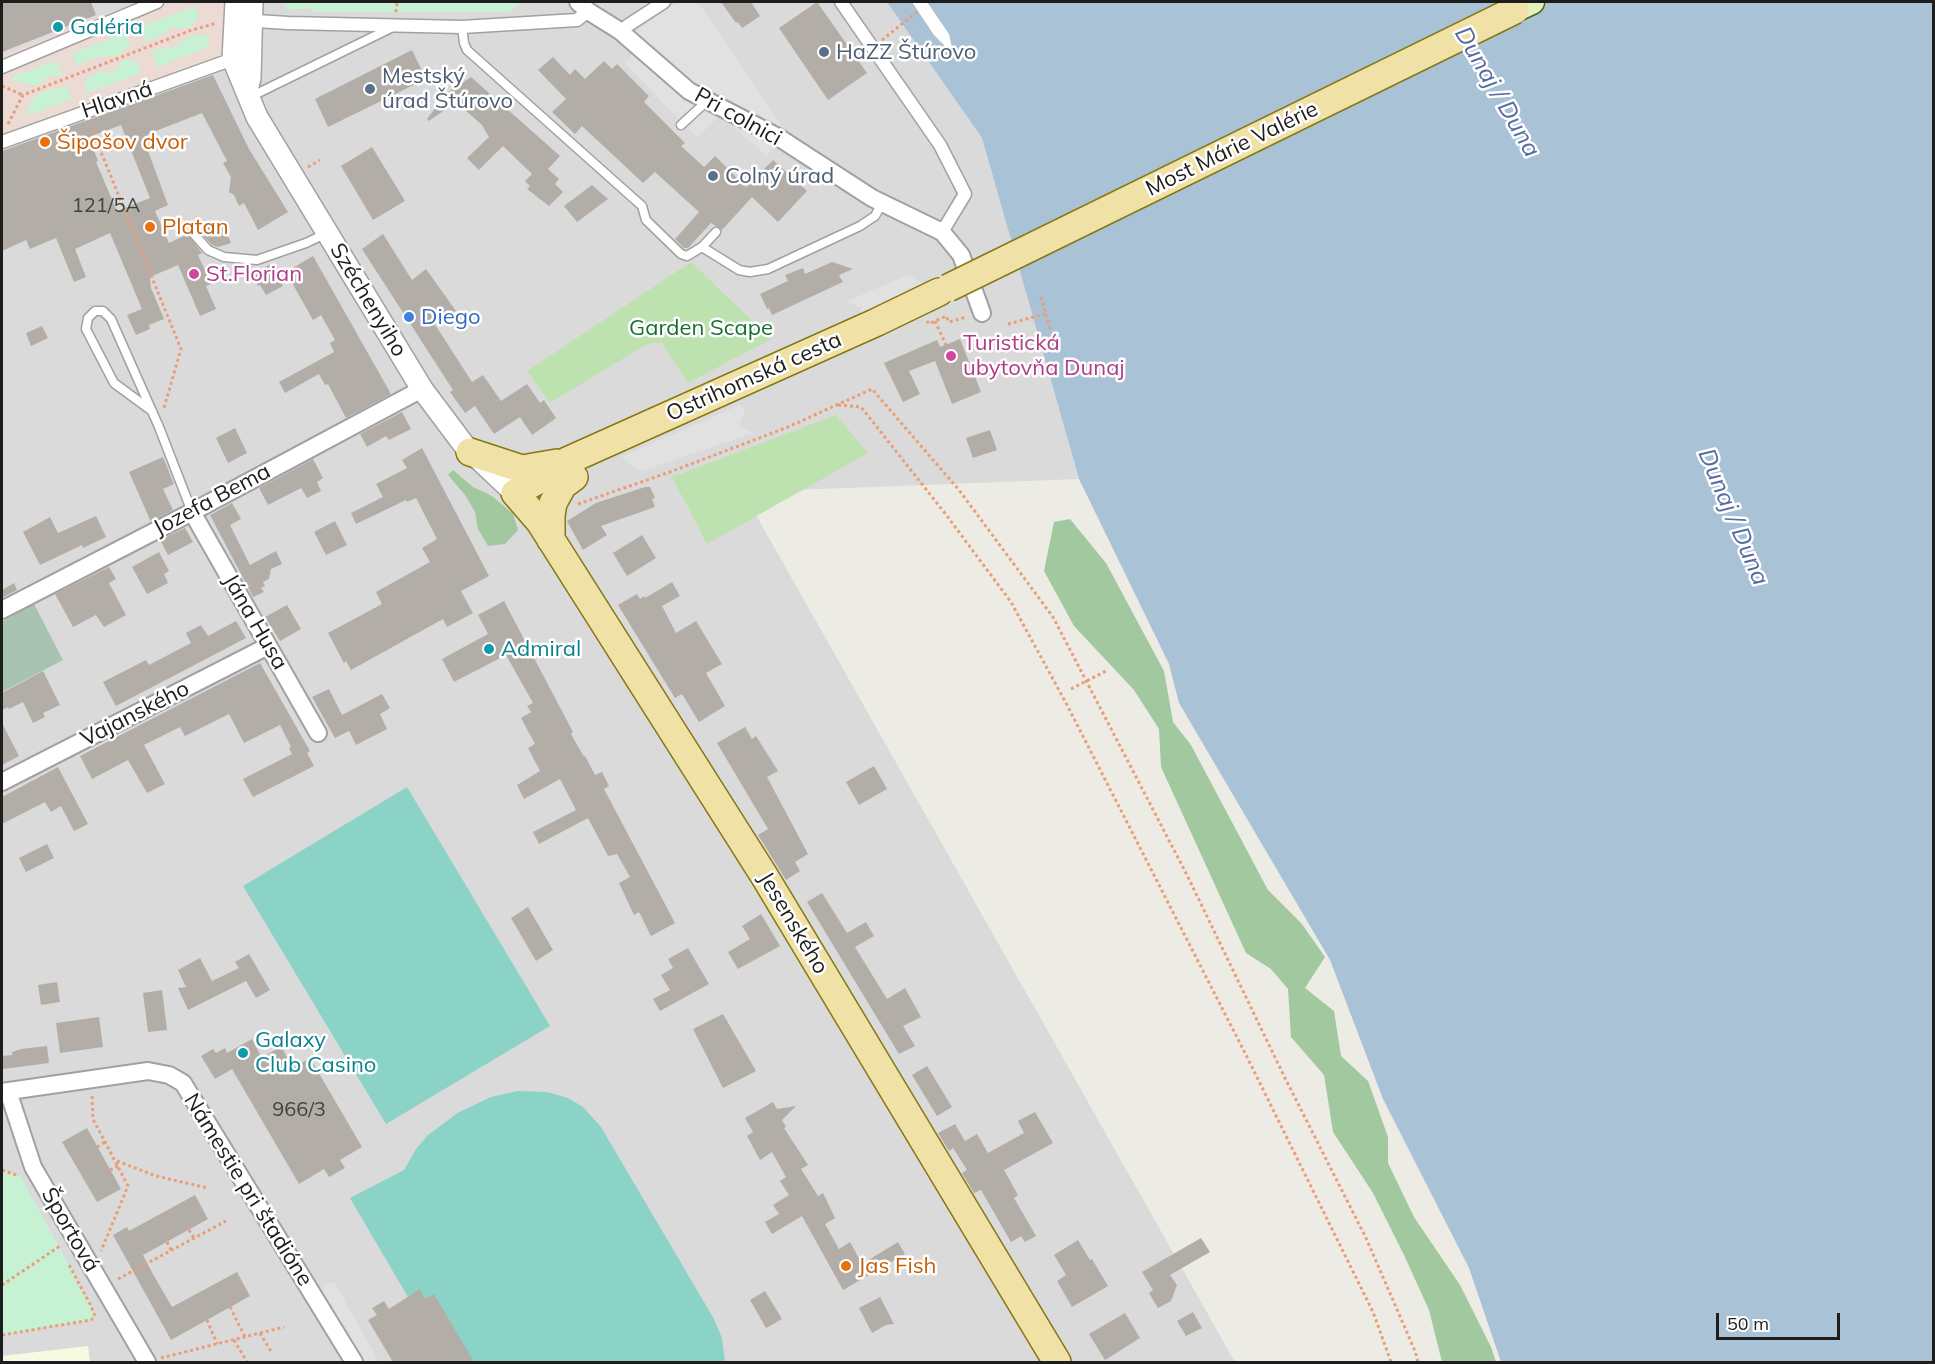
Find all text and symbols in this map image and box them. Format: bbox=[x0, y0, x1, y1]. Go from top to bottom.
place label: Galéria bbox=[70, 14, 143, 40]
marker: Galéria bbox=[51, 20, 65, 34]
water label: Dunaj / Duna bbox=[1448, 22, 1546, 162]
place label: HaZZ Štúrovo bbox=[836, 39, 976, 65]
marker: HaZZ Štúrovo bbox=[817, 45, 831, 59]
place label: Mestský úrad Štúrovo bbox=[382, 63, 513, 114]
street label: Hlavná bbox=[78, 76, 156, 124]
marker: Mestský úrad Štúrovo bbox=[363, 82, 377, 96]
street label: Pri colnici bbox=[690, 82, 786, 152]
street label: Most Márie Valérie bbox=[1142, 96, 1322, 202]
place label: Šipošov dvor bbox=[57, 129, 188, 155]
marker: Šipošov dvor bbox=[38, 135, 52, 149]
place label: Colný úrad bbox=[725, 163, 834, 189]
marker: Colný úrad bbox=[706, 169, 720, 183]
house number: 121/5A bbox=[72, 194, 140, 218]
place label: Platan bbox=[162, 214, 229, 240]
marker: Platan bbox=[143, 220, 157, 234]
street label: Széchenyiho bbox=[324, 238, 412, 362]
place label: St.Florian bbox=[206, 261, 302, 287]
marker: St.Florian bbox=[187, 267, 201, 281]
place label: Diego bbox=[421, 304, 480, 330]
marker: Diego bbox=[402, 310, 416, 324]
park label: Garden Scape bbox=[629, 315, 773, 341]
street label: Ostrihomská cesta bbox=[662, 327, 846, 427]
place label: Turistická ubytovňa Dunaj bbox=[963, 330, 1125, 382]
marker: Turistická ubytovňa Dunaj bbox=[944, 349, 958, 363]
water label: Dunaj / Duna bbox=[1691, 444, 1775, 590]
street label: Jozefa Bema bbox=[149, 458, 275, 542]
street label: Jána Husa bbox=[217, 570, 293, 674]
place label: Admiral bbox=[501, 636, 581, 662]
marker: Admiral bbox=[482, 642, 496, 656]
street label: Vajanského bbox=[76, 675, 194, 753]
street label: Jesenského bbox=[752, 867, 834, 979]
place label: Galaxy Club Casino bbox=[255, 1027, 376, 1078]
marker: Galaxy Club Casino bbox=[236, 1046, 250, 1060]
street label: Námestie pri štadióne bbox=[178, 1089, 318, 1291]
house number: 966/3 bbox=[272, 1098, 326, 1122]
street label: Športová bbox=[35, 1183, 105, 1277]
place label: Jas Fish bbox=[858, 1253, 936, 1279]
marker: Jas Fish bbox=[839, 1259, 853, 1273]
scale bar bbox=[1719, 1301, 1844, 1339]
text: 50 m bbox=[1727, 1312, 1769, 1335]

